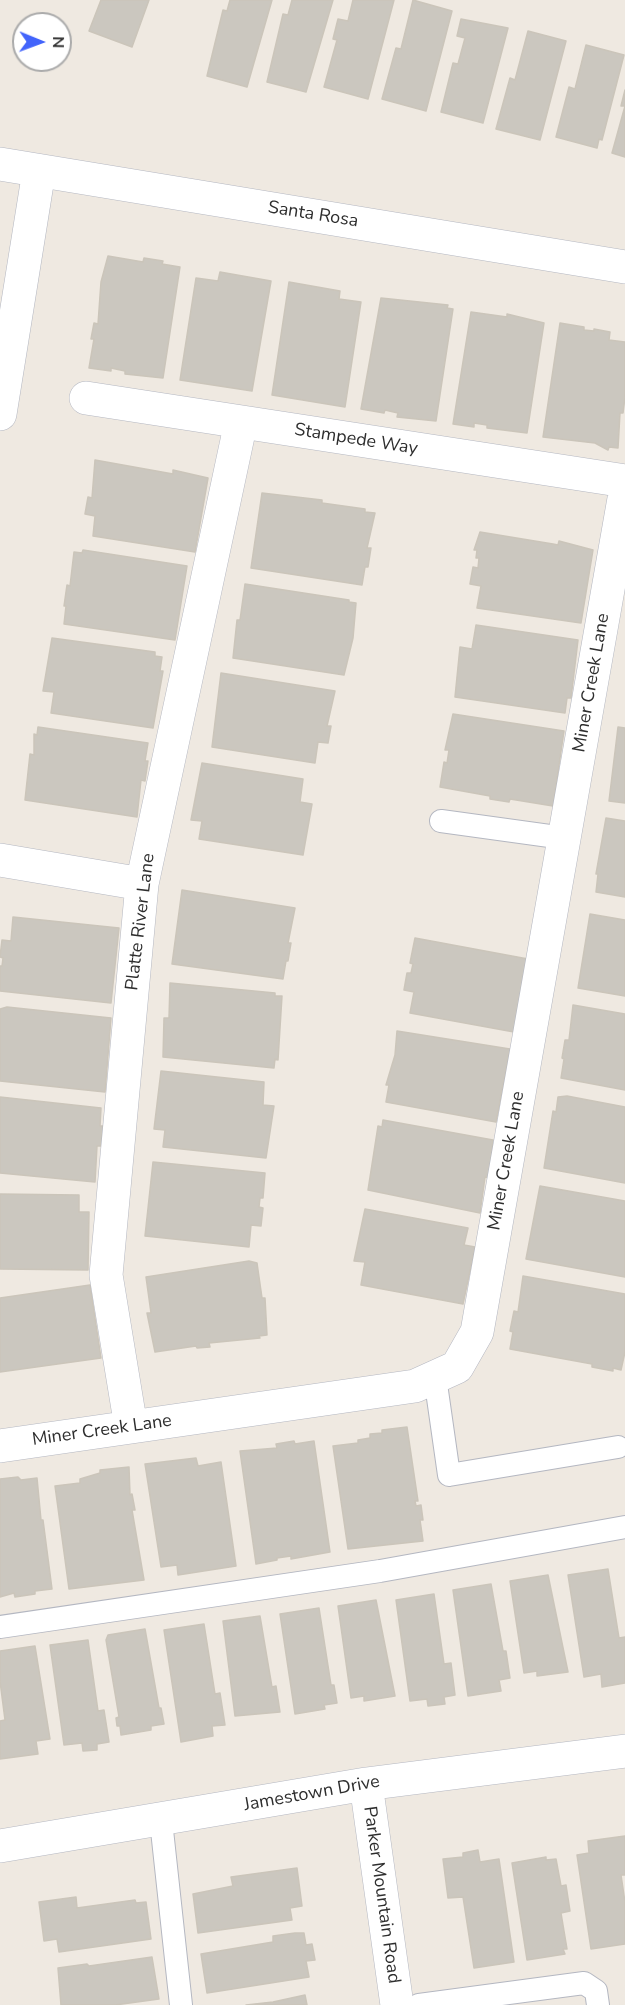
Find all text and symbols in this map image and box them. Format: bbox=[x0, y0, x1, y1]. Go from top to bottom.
north arrow bbox=[12, 12, 72, 72]
text: N bbox=[47, 36, 69, 48]
street label: Santa Rosa bbox=[266, 197, 360, 233]
street label: Stampede Way bbox=[293, 420, 419, 460]
street label: Miner Creek Lane bbox=[569, 612, 615, 754]
street label: Platte River Lane bbox=[122, 852, 160, 992]
street label: Miner Creek Lane bbox=[484, 1090, 530, 1232]
street label: Miner Creek Lane bbox=[31, 1411, 173, 1451]
street label: Jamestown Drive bbox=[242, 1771, 382, 1817]
street label: Parker Mountain Road bbox=[358, 1805, 404, 1985]

